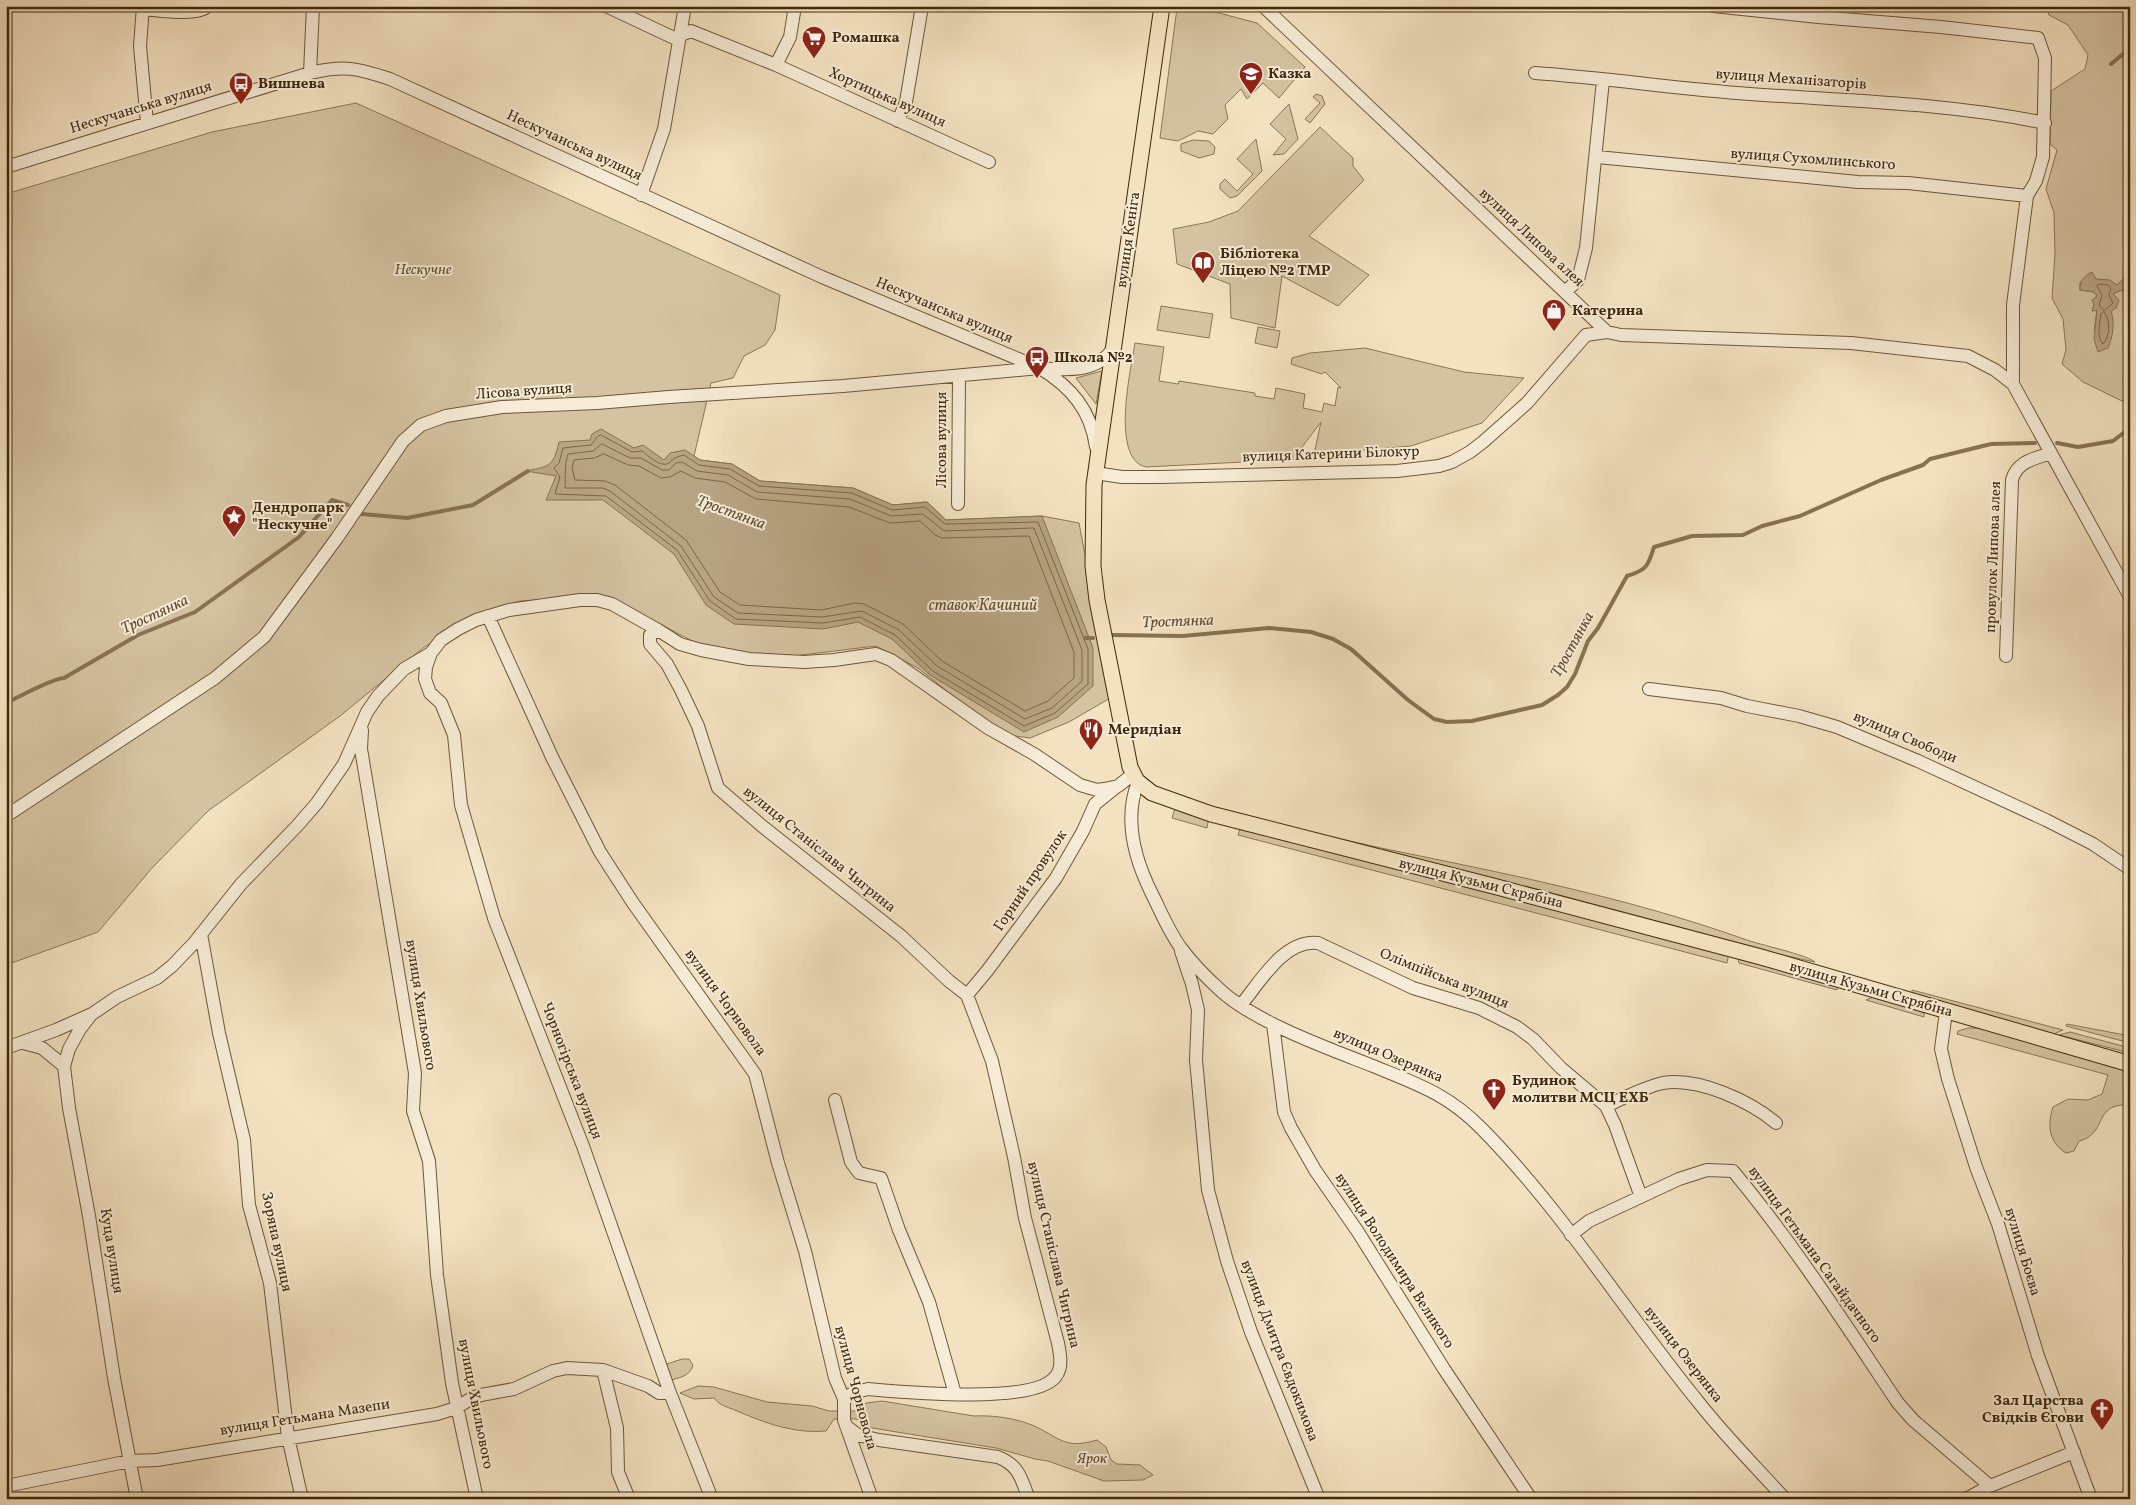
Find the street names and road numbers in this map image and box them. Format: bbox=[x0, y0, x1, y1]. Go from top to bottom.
street label: Хортицька вулиця bbox=[825, 63, 949, 133]
street label: вулиця Механізаторів bbox=[1715, 64, 1867, 96]
street label: Нескучанська вулиця bbox=[67, 76, 215, 140]
street label: Нескучанська вулиця bbox=[503, 105, 645, 187]
street label: вулиця Сухомлинського bbox=[1730, 144, 1896, 176]
street label: вулиця Липова алея bbox=[1474, 184, 1588, 292]
street label: вулиця Кеніга bbox=[1112, 191, 1146, 289]
street label: Нескучанська вулиця bbox=[872, 273, 1016, 350]
street label: Лісова вулиця bbox=[475, 378, 573, 406]
street label: Лісова вулиця bbox=[932, 392, 953, 488]
street label: вулиця Катерини Білокур bbox=[1242, 441, 1420, 469]
street label: провулок Липова алея bbox=[1981, 481, 2007, 633]
street label: вулиця Свободи bbox=[1850, 707, 1960, 769]
street label: вулиця Станіслава Чигрина bbox=[738, 782, 900, 918]
street label: Горний провулок bbox=[989, 826, 1073, 936]
street label: вулиця Кузьми Скрябіна bbox=[1396, 853, 1566, 915]
street label: вулиця Хвильового bbox=[399, 938, 441, 1072]
street label: Олімпійська вулиця bbox=[1376, 943, 1512, 1015]
street label: вулиця Чорновола bbox=[679, 945, 771, 1061]
street label: вулиця Кузьми Скрябіна bbox=[1787, 957, 1955, 1023]
street label: Чорногірська вулиця bbox=[535, 999, 607, 1143]
street label: вулиця Озерянка bbox=[1330, 1023, 1446, 1089]
street label: вулиця Станіслава Чигрина bbox=[1021, 1160, 1085, 1350]
street label: вулиця Гетьмана Сагайдачного bbox=[1743, 1162, 1885, 1348]
street label: вулиця Володимира Великого bbox=[1329, 1169, 1459, 1353]
street label: Зоряна вулиця bbox=[255, 1190, 297, 1294]
street label: вулиця Боєва bbox=[1999, 1205, 2045, 1299]
street label: Куца вулиця bbox=[94, 1207, 128, 1295]
street label: вулиця Дмитра Євдокимова bbox=[1235, 1257, 1323, 1445]
street label: вулиця Озерянка bbox=[1639, 1302, 1727, 1408]
street label: вулиця Чорновола bbox=[828, 1324, 882, 1452]
street label: вулиця Хвильового bbox=[452, 1337, 498, 1471]
street label: вулиця Гетьмана Мазепи bbox=[218, 1394, 392, 1442]

